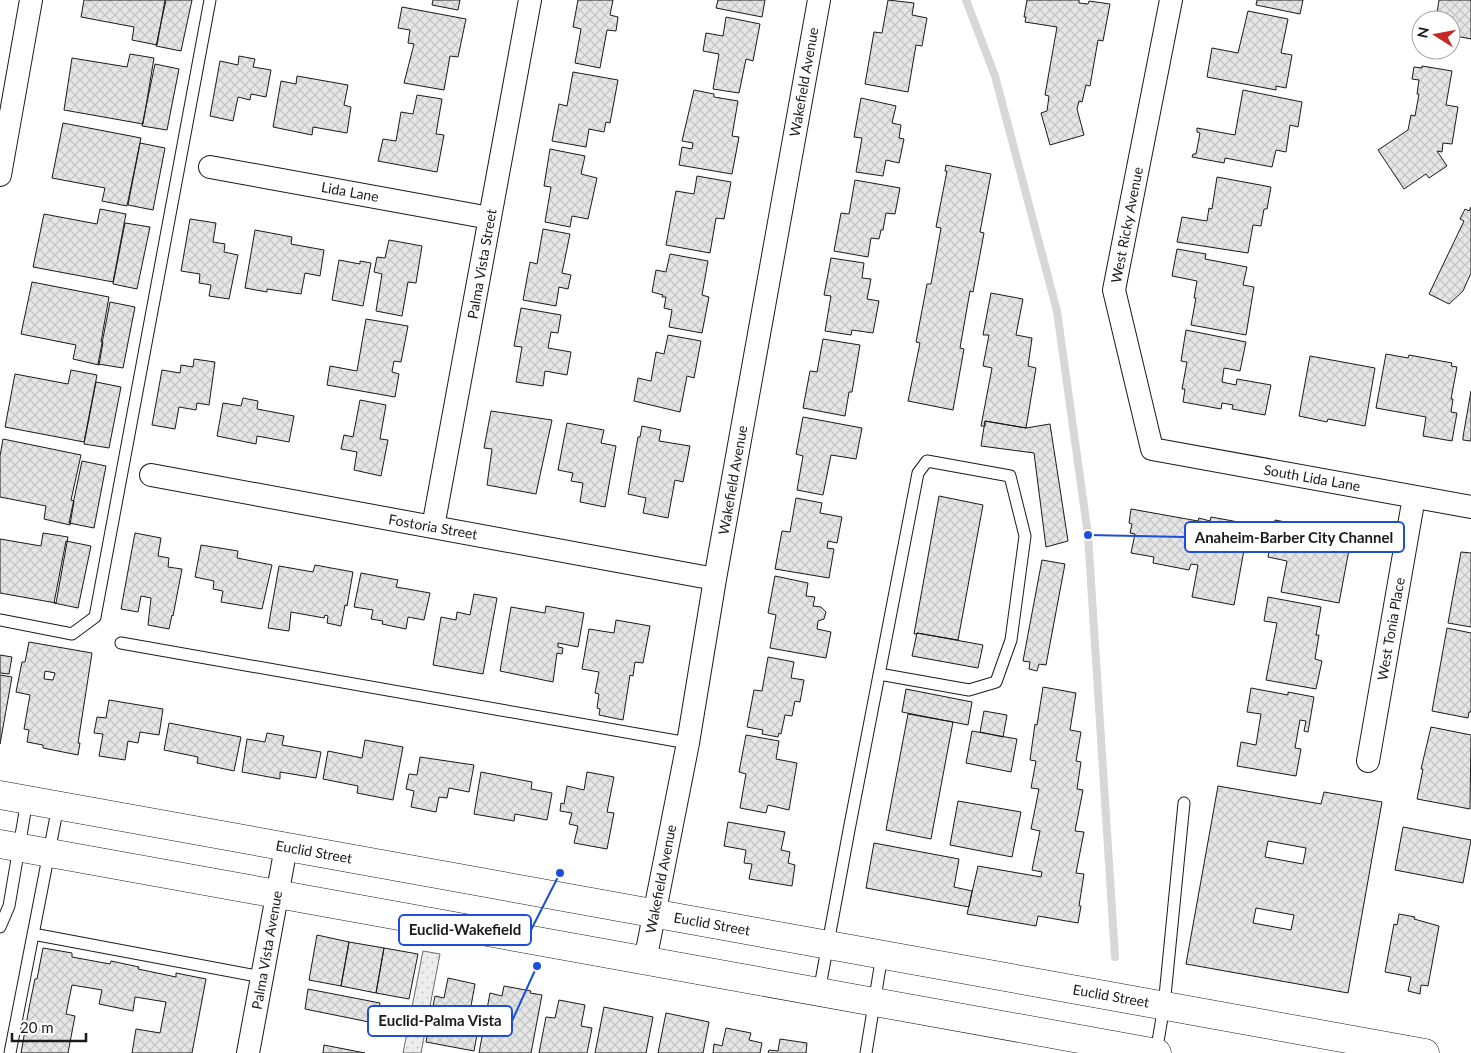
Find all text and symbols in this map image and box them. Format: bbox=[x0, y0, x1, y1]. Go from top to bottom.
north arrow bbox=[1411, 10, 1461, 60]
street label: Wakefield Avenue bbox=[786, 26, 821, 138]
text: N bbox=[1413, 26, 1432, 39]
street label: West Ricky Avenue bbox=[1107, 165, 1146, 284]
street label: Lida Lane bbox=[320, 178, 380, 205]
street label: Palma Vista Street bbox=[463, 208, 500, 320]
street label: Wakefield Avenue bbox=[715, 424, 750, 536]
street label: South Lida Lane bbox=[1262, 461, 1362, 494]
street label: Fostoria Street bbox=[387, 510, 479, 543]
callout: Anaheim-Barber City Channel bbox=[1185, 522, 1404, 552]
text: Anaheim-Barber City Channel bbox=[1194, 528, 1393, 546]
street label: West Tonia Place bbox=[1373, 576, 1408, 682]
street label: Wakefield Avenue bbox=[642, 823, 679, 935]
street label: Euclid Street bbox=[275, 836, 354, 867]
street label: Palma Vista Avenue bbox=[248, 889, 285, 1011]
street label: Euclid Street bbox=[673, 908, 752, 939]
callout: Euclid-Wakefield bbox=[399, 915, 531, 945]
text: Euclid-Wakefield bbox=[409, 920, 521, 938]
street label: Euclid Street bbox=[1072, 980, 1151, 1011]
callout: Euclid-Palma Vista bbox=[368, 1006, 512, 1036]
scale bar bbox=[12, 1010, 86, 1042]
text: Euclid-Palma Vista bbox=[378, 1011, 502, 1029]
text: 20 m bbox=[20, 1018, 54, 1036]

